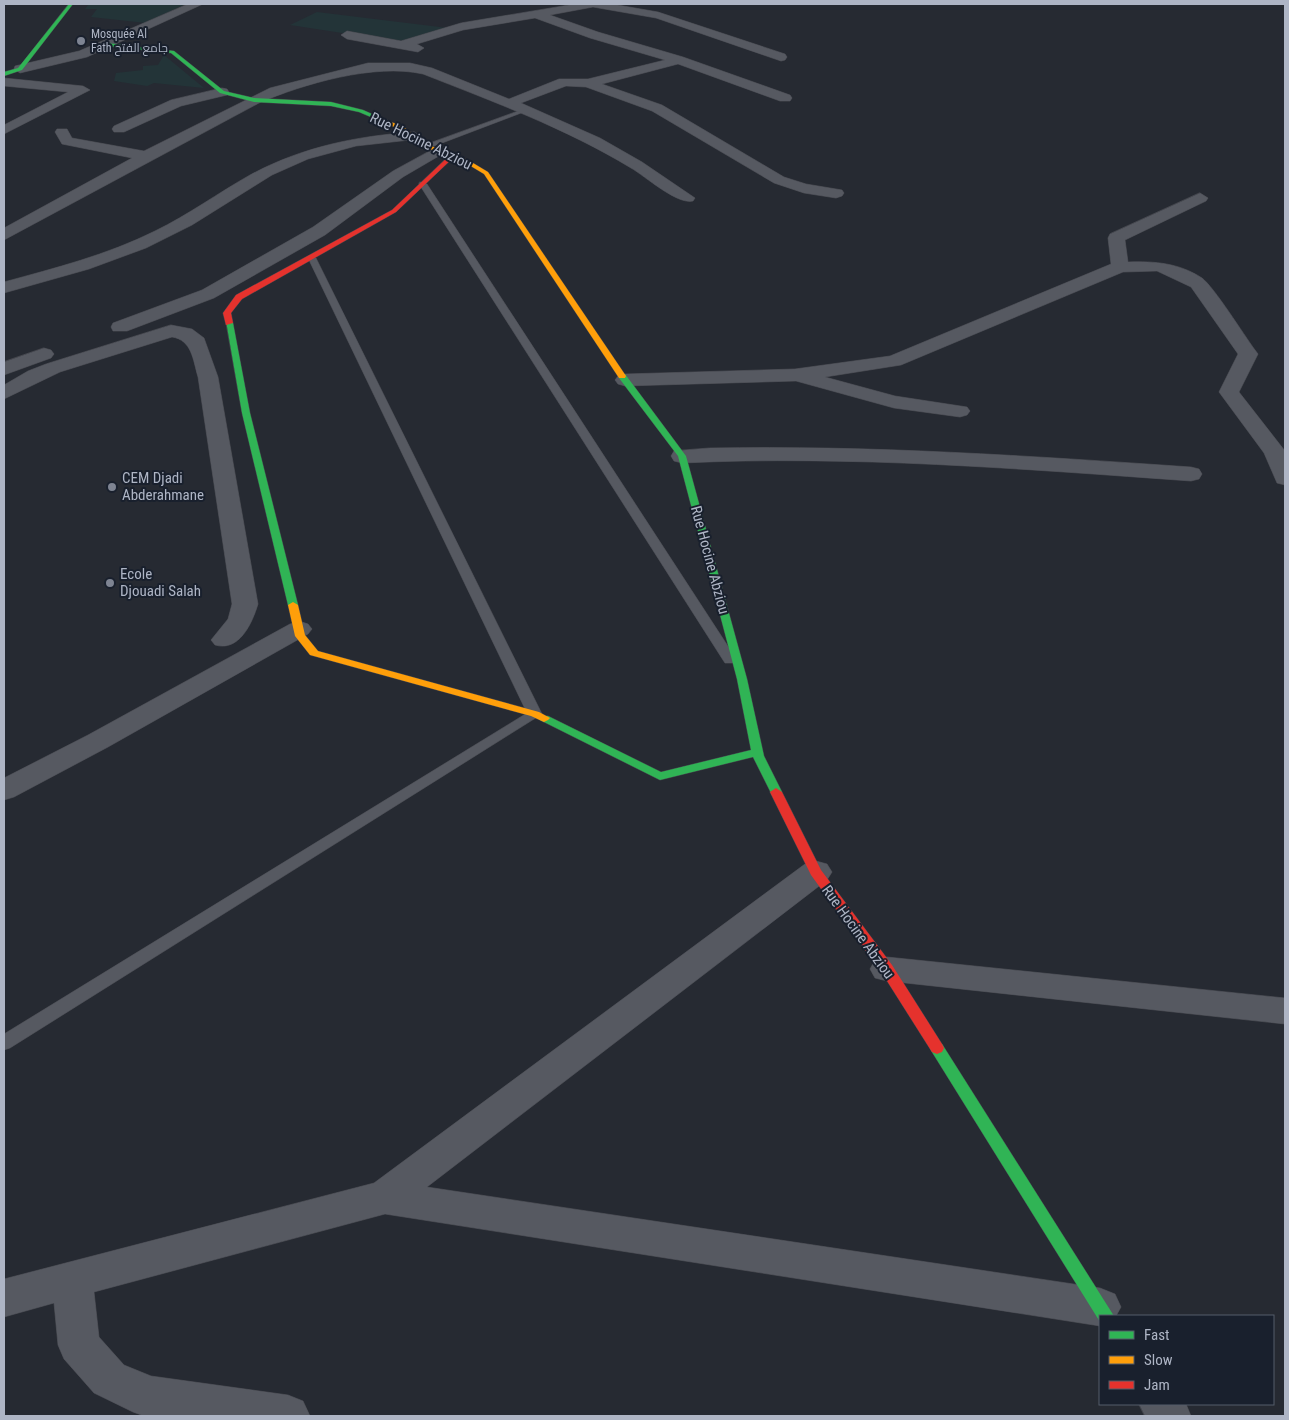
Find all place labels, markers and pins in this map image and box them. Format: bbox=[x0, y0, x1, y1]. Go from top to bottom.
place label: Mosquée Al Fath جامع الفتح bbox=[91, 27, 168, 56]
marker: Mosquée Al Fath جامع الفتح bbox=[75, 35, 87, 47]
place label: CEM Djadi Abderahmane bbox=[122, 469, 204, 504]
marker: CEM Djadi Abderahmane bbox=[106, 481, 118, 493]
place label: Ecole Djouadi Salah bbox=[120, 565, 201, 600]
marker: Ecole Djouadi Salah bbox=[104, 577, 116, 589]

